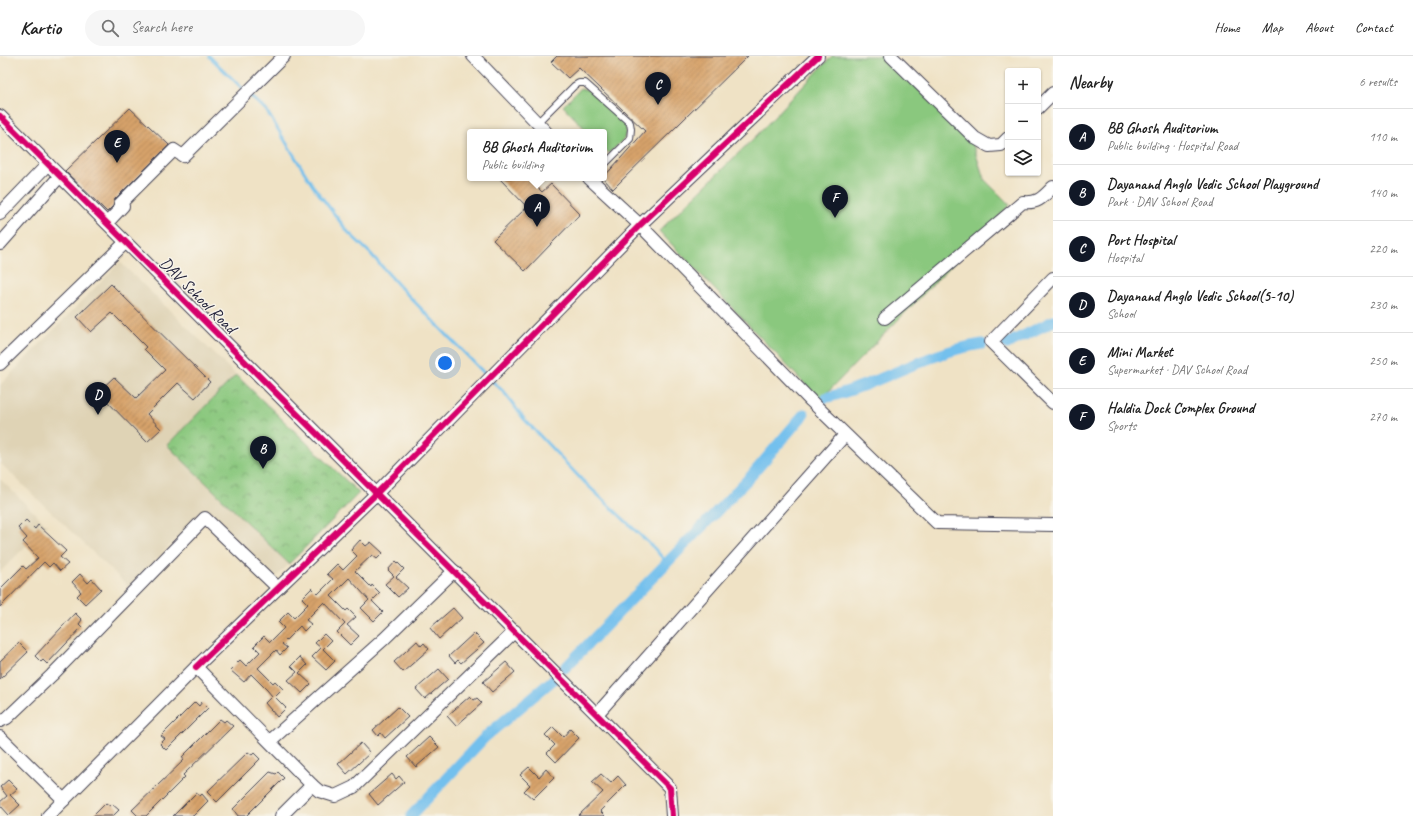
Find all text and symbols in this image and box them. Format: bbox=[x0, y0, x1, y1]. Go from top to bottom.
search box bbox=[85, 10, 365, 46]
text: Kartio bbox=[20, 16, 61, 40]
icon: search bbox=[99, 17, 121, 39]
text: Search here bbox=[131, 18, 192, 37]
text: Home bbox=[1214, 19, 1240, 36]
text: Map bbox=[1262, 19, 1283, 36]
text: About bbox=[1305, 19, 1333, 36]
text: Contact bbox=[1355, 19, 1393, 36]
map controls bbox=[1005, 68, 1041, 176]
button: + bbox=[1005, 68, 1041, 104]
pin: C bbox=[645, 72, 671, 105]
text: Nearby bbox=[1069, 72, 1112, 93]
text: 6 results bbox=[1359, 74, 1397, 90]
button: − bbox=[1005, 104, 1041, 140]
text: BB Ghosh Auditorium bbox=[1107, 119, 1217, 138]
popup bbox=[467, 129, 607, 181]
text: A bbox=[1079, 129, 1085, 145]
text: 110 m bbox=[1369, 129, 1397, 145]
pin: E bbox=[104, 130, 130, 163]
text: BB Ghosh Auditorium bbox=[482, 138, 592, 157]
text: Public building · Hospital Road bbox=[1107, 138, 1238, 154]
button: layers bbox=[1005, 140, 1041, 176]
text: Public building bbox=[482, 157, 544, 173]
text: Dayanand Anglo Vedic School Playground bbox=[1107, 175, 1318, 194]
pin: F bbox=[822, 185, 848, 218]
text: B bbox=[1079, 185, 1085, 201]
text: 140 m bbox=[1369, 185, 1397, 201]
pin: A bbox=[524, 194, 550, 227]
text: Park · DAV School Road bbox=[1107, 194, 1213, 210]
text: Port Hospital bbox=[1107, 231, 1175, 250]
text: C bbox=[1079, 241, 1085, 257]
text: 220 m bbox=[1369, 241, 1397, 257]
text: Hospital bbox=[1107, 250, 1143, 266]
street label: DAV School Road bbox=[155, 252, 242, 339]
text: Dayanand Anglo Vedic School(5-10) bbox=[1107, 287, 1293, 306]
text: D bbox=[1078, 297, 1086, 313]
text: 230 m bbox=[1369, 297, 1397, 313]
text: School bbox=[1107, 306, 1135, 322]
text: Mini Market bbox=[1107, 343, 1173, 362]
your location bbox=[435, 353, 455, 373]
text: E bbox=[1079, 353, 1085, 369]
text: 250 m bbox=[1369, 353, 1397, 369]
text: Supermarket · DAV School Road bbox=[1107, 362, 1247, 378]
pin: D bbox=[85, 382, 111, 415]
text: Haldia Dock Complex Ground bbox=[1107, 399, 1254, 418]
text: F bbox=[1079, 409, 1085, 425]
text: 270 m bbox=[1369, 409, 1397, 425]
text: Sports bbox=[1107, 418, 1136, 434]
pin: B bbox=[250, 436, 276, 469]

